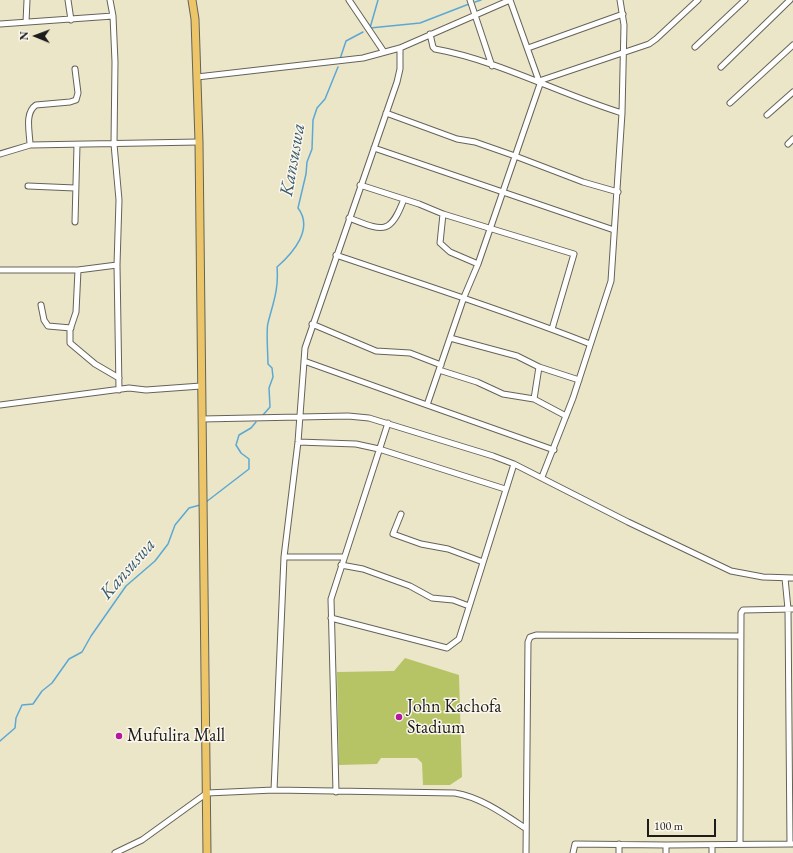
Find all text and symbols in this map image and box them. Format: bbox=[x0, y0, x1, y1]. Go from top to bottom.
north arrow bbox=[16, 16, 56, 56]
text: N bbox=[17, 31, 31, 40]
water label: Kansuswa bbox=[275, 122, 311, 198]
water label: Kansuswa bbox=[95, 534, 161, 604]
place label: John Kachofa Stadium bbox=[407, 696, 502, 738]
marker: John Kachofa Stadium bbox=[394, 712, 404, 722]
place label: Mufulira Mall bbox=[127, 725, 225, 747]
marker: Mufulira Mall bbox=[114, 731, 124, 741]
scale bar bbox=[649, 811, 718, 837]
text: 100 m bbox=[654, 818, 683, 834]

